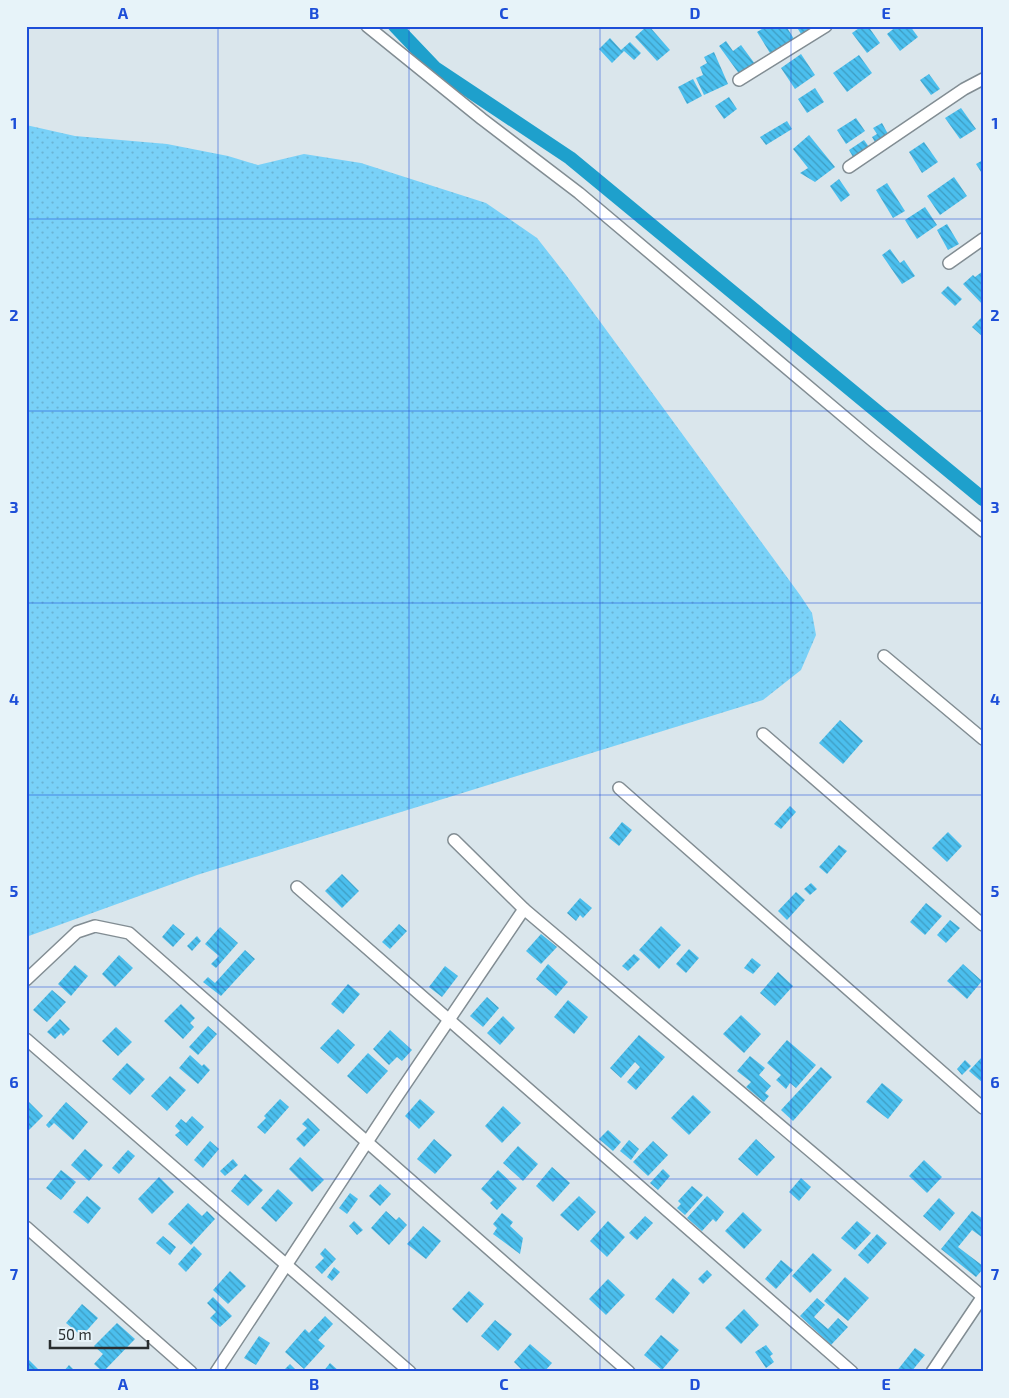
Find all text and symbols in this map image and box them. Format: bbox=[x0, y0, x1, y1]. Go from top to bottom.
text: A bbox=[118, 3, 129, 22]
text: B bbox=[309, 3, 319, 22]
text: C bbox=[499, 3, 509, 22]
text: D bbox=[690, 3, 701, 22]
text: E bbox=[881, 3, 891, 22]
text: 1 bbox=[11, 113, 17, 132]
text: 1 bbox=[992, 113, 998, 132]
text: 2 bbox=[9, 305, 19, 324]
text: 2 bbox=[990, 305, 1000, 324]
text: 3 bbox=[9, 497, 19, 516]
text: 3 bbox=[990, 497, 1000, 516]
text: 4 bbox=[9, 689, 19, 708]
text: 4 bbox=[990, 689, 1000, 708]
text: 5 bbox=[10, 881, 19, 900]
text: 5 bbox=[991, 881, 1000, 900]
text: 6 bbox=[9, 1072, 19, 1091]
text: 6 bbox=[990, 1072, 1000, 1091]
text: 7 bbox=[10, 1264, 19, 1283]
text: 7 bbox=[991, 1264, 1000, 1283]
scale bar bbox=[50, 1318, 148, 1350]
text: 50 m bbox=[58, 1325, 92, 1343]
text: A bbox=[118, 1374, 129, 1393]
text: B bbox=[309, 1374, 319, 1393]
text: C bbox=[499, 1374, 509, 1393]
text: D bbox=[690, 1374, 701, 1393]
text: E bbox=[881, 1374, 891, 1393]

